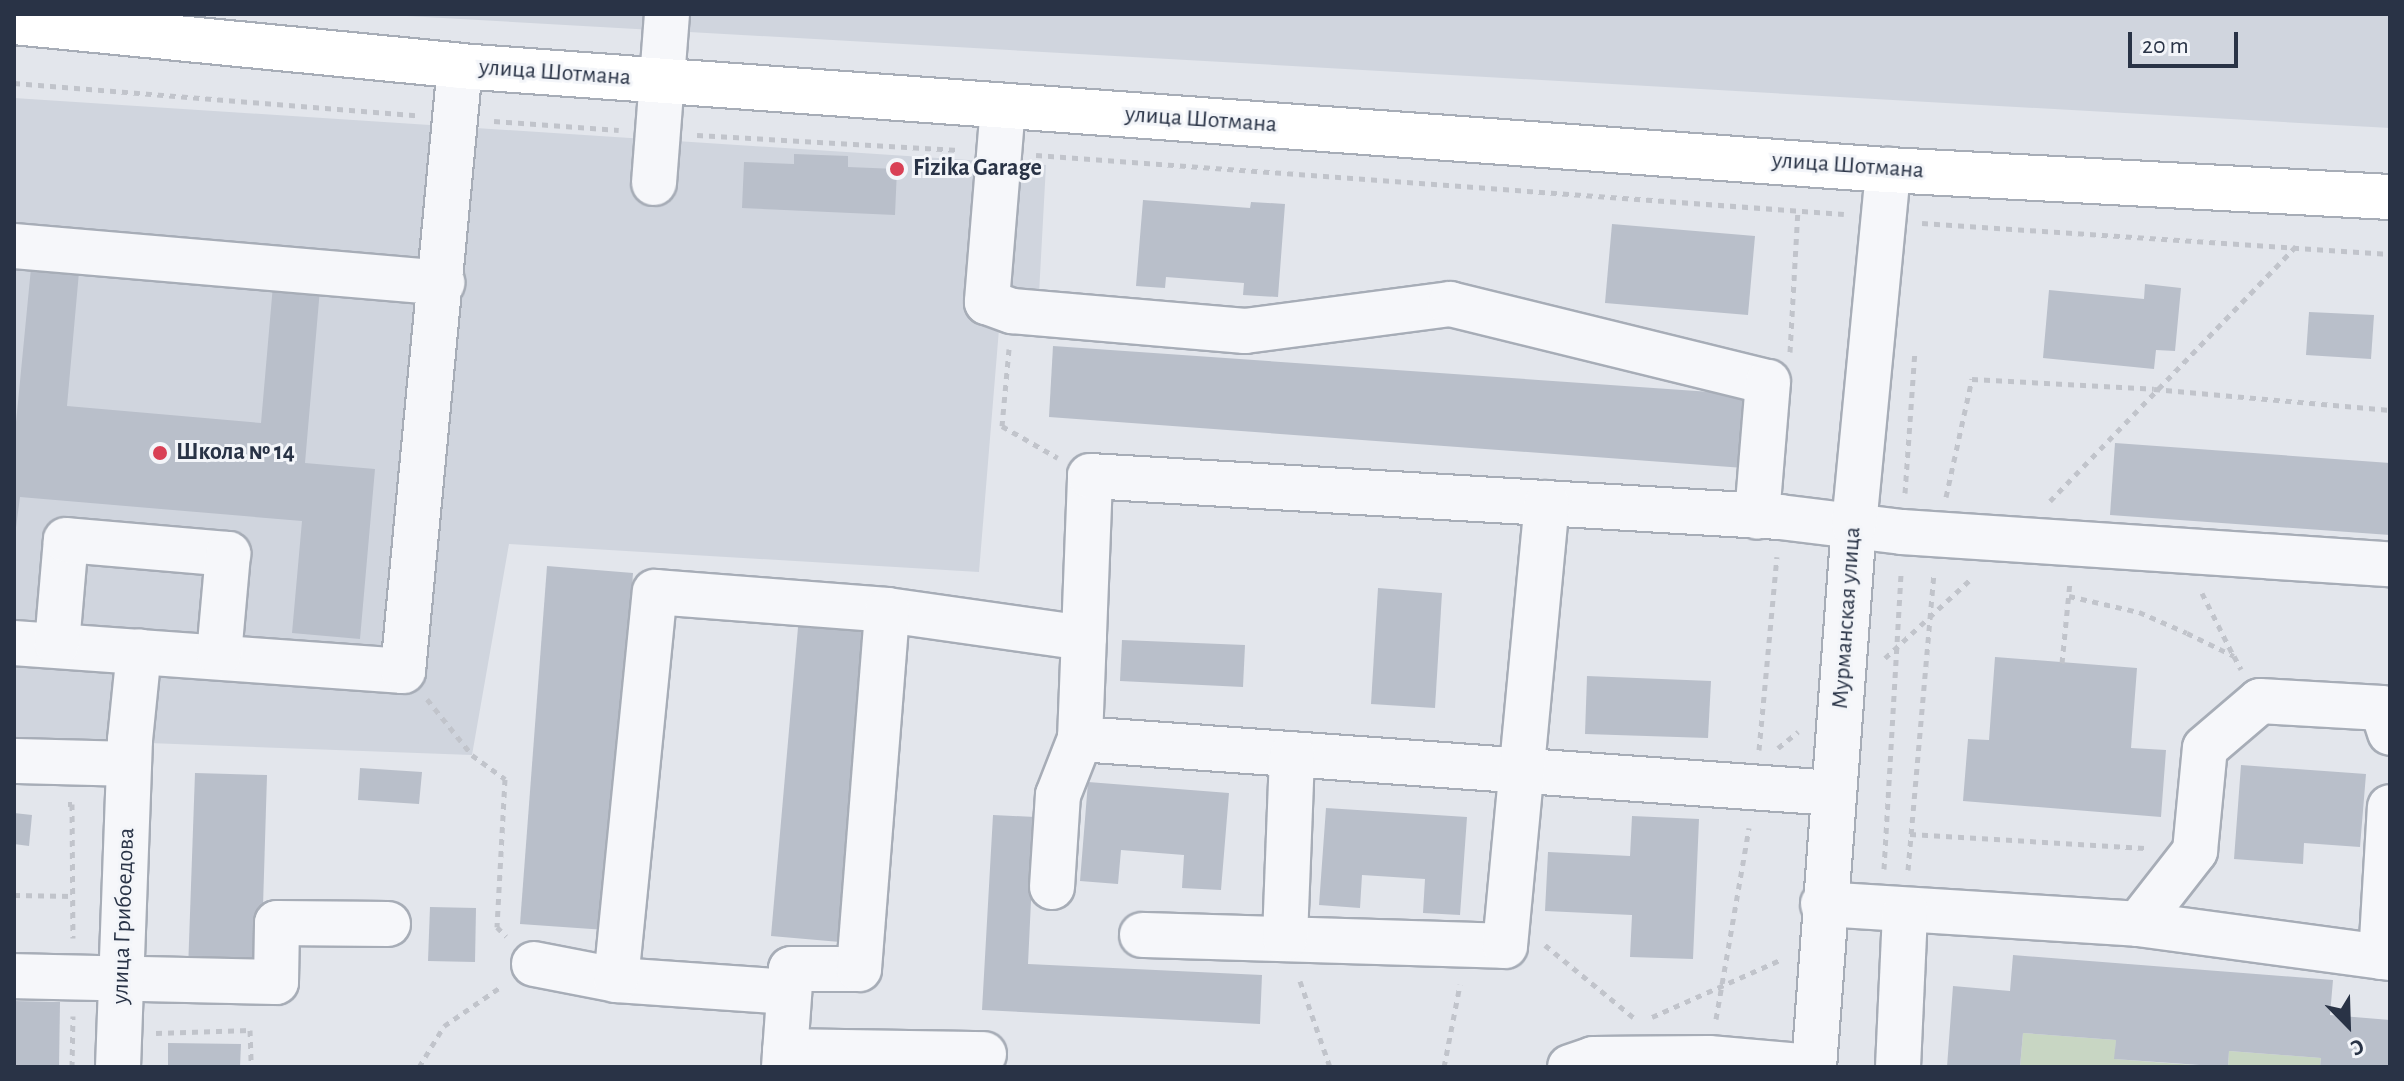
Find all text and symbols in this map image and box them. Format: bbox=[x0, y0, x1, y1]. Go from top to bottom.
scale bar bbox=[2132, 16, 2242, 66]
text: 20 m bbox=[2142, 34, 2189, 58]
street label: улица Шотмана bbox=[478, 53, 632, 93]
street label: улица Шотмана bbox=[1124, 100, 1278, 140]
street label: улица Шотмана bbox=[1771, 146, 1925, 186]
place label: Fizika Garage bbox=[913, 155, 1042, 183]
marker: Fizika Garage bbox=[888, 160, 906, 178]
place label: Школа № 14 bbox=[176, 439, 295, 467]
marker: Школа № 14 bbox=[151, 444, 169, 462]
street label: Мурманская улица bbox=[1826, 526, 1868, 710]
street label: улица Грибоедова bbox=[107, 827, 141, 1005]
north arrow bbox=[2308, 985, 2388, 1065]
text: С bbox=[2347, 1035, 2367, 1060]

